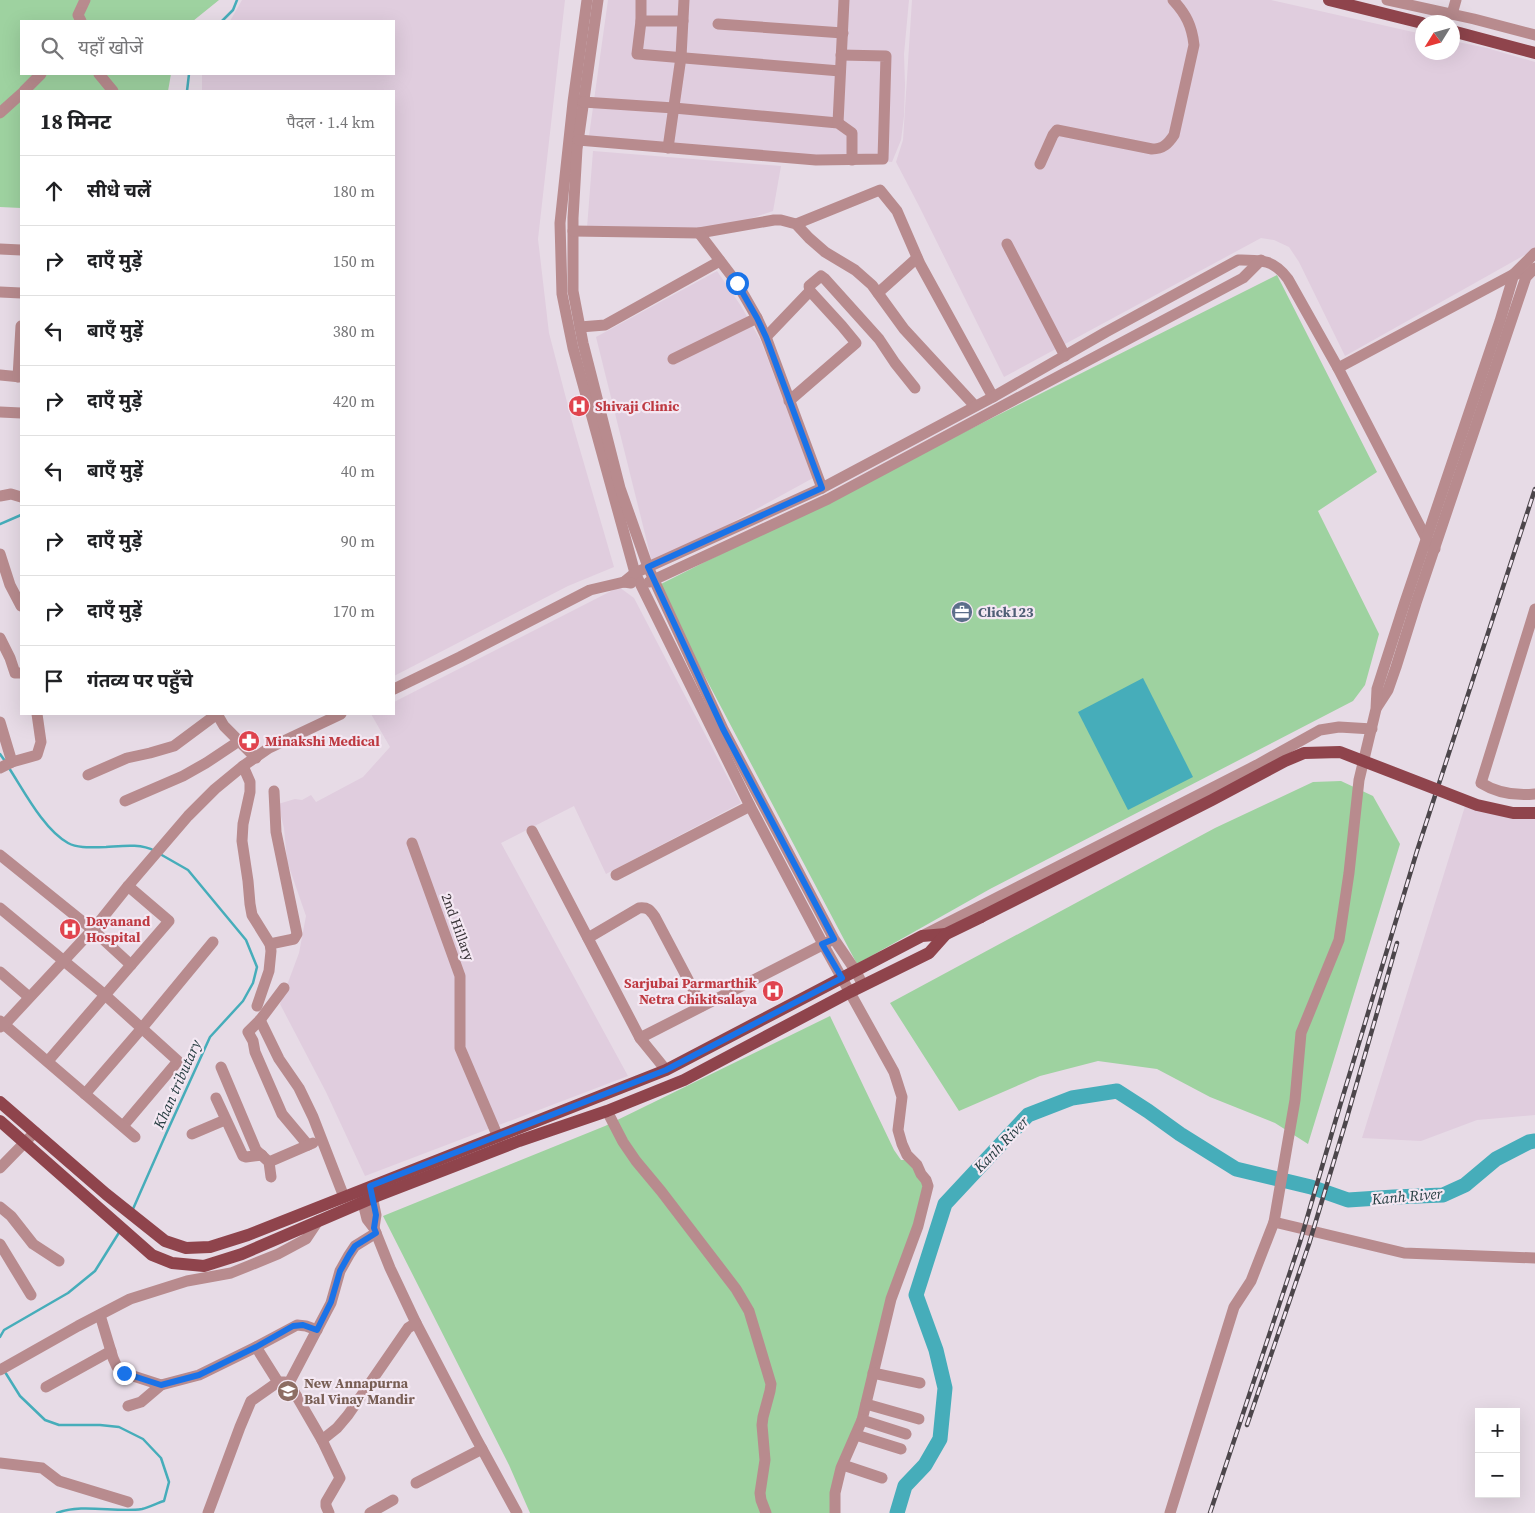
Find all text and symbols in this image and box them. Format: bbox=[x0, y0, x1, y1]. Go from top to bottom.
north arrow bbox=[1415, 15, 1460, 60]
search box bbox=[20, 20, 395, 75]
icon: search bbox=[38, 34, 66, 62]
text: यहाँ खोजें bbox=[78, 34, 143, 60]
text: 18 मिनट bbox=[40, 107, 111, 136]
text: पैदल · 1.4 km bbox=[287, 111, 375, 133]
icon: ahead bbox=[40, 177, 68, 205]
text: सीधे चलें bbox=[87, 177, 151, 203]
text: 180 m bbox=[333, 180, 375, 202]
icon: right bbox=[40, 247, 68, 275]
text: दाएँ मुड़ें bbox=[87, 247, 142, 273]
text: 150 m bbox=[333, 250, 375, 272]
route start bbox=[726, 272, 749, 295]
icon: left bbox=[40, 317, 68, 345]
text: बाएँ मुड़ें bbox=[87, 317, 143, 343]
text: 380 m bbox=[333, 320, 375, 342]
icon: right bbox=[40, 387, 68, 415]
text: दाएँ मुड़ें bbox=[87, 387, 142, 413]
text: 420 m bbox=[333, 390, 375, 412]
hospital icon: Shivaji Clinic bbox=[567, 394, 591, 418]
place label: Shivaji Clinic bbox=[595, 396, 680, 416]
icon: left bbox=[40, 457, 68, 485]
text: बाएँ मुड़ें bbox=[87, 457, 143, 483]
text: 40 m bbox=[341, 460, 375, 482]
icon: right bbox=[40, 527, 68, 555]
text: दाएँ मुड़ें bbox=[87, 527, 142, 553]
text: 90 m bbox=[341, 530, 375, 552]
icon: right bbox=[40, 597, 68, 625]
text: दाएँ मुड़ें bbox=[87, 597, 142, 623]
text: 170 m bbox=[333, 600, 375, 622]
office icon: Click123 bbox=[950, 600, 974, 624]
place label: Click123 bbox=[978, 602, 1034, 622]
icon: arrive bbox=[40, 667, 68, 695]
text: गंतव्य पर पहुँचे bbox=[87, 667, 193, 693]
pharmacy icon: Minakshi Medical bbox=[237, 729, 261, 753]
place label: Minakshi Medical bbox=[265, 731, 380, 751]
street label: 2nd Hillary bbox=[437, 891, 480, 964]
place label: Dayanand Hospital bbox=[86, 911, 151, 947]
hospital icon: Dayanand Hospital bbox=[58, 917, 82, 941]
place label: Sarjubai Parmarthik Netra Chikitsalaya bbox=[624, 973, 758, 1009]
hospital icon: Sarjubai Parmarthik Netra Chikitsalaya bbox=[761, 979, 785, 1003]
water label: Khan tributary bbox=[148, 1035, 206, 1133]
water label: Kanh River bbox=[968, 1110, 1034, 1178]
water label: Kanh River bbox=[1370, 1182, 1444, 1210]
route end bbox=[113, 1362, 136, 1385]
place label: New Annapurna Bal Vinay Mandir bbox=[304, 1373, 415, 1409]
school or university icon: New Annapurna Bal Vinay Mandir bbox=[276, 1379, 300, 1403]
map controls bbox=[1475, 1408, 1520, 1498]
button: + bbox=[1475, 1408, 1520, 1453]
button: − bbox=[1475, 1453, 1520, 1498]

